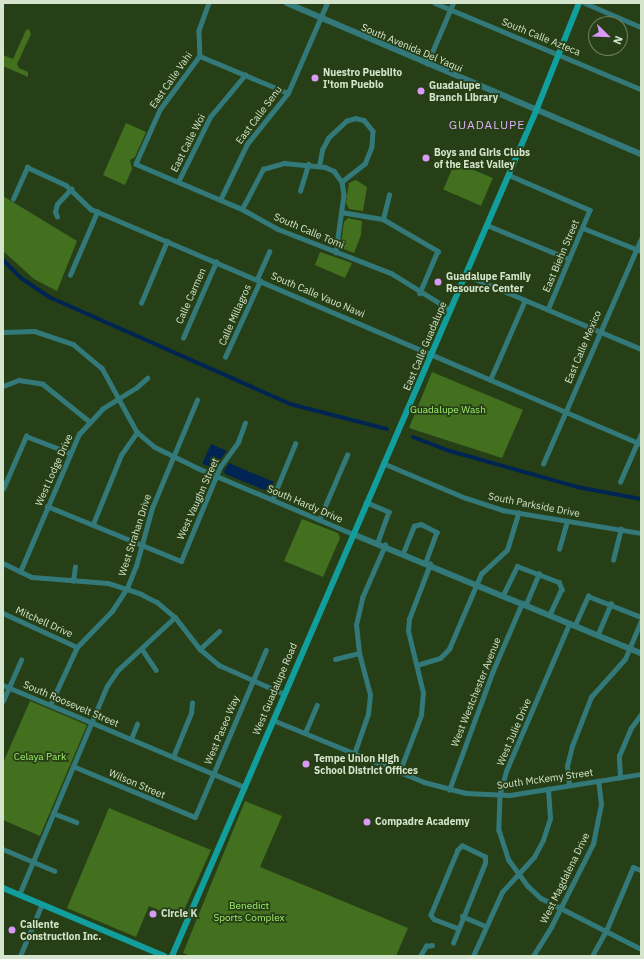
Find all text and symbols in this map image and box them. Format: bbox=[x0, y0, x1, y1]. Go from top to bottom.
street label: South Calle Azteca bbox=[500, 16, 582, 58]
north arrow bbox=[588, 16, 628, 56]
street label: South Avenida Del Yaqui bbox=[360, 21, 464, 75]
text: N bbox=[610, 34, 626, 47]
street label: East Calle Vahi bbox=[147, 50, 195, 110]
place label: Nuestro Pueblito I'tom Pueblo bbox=[323, 66, 402, 90]
marker: Nuestro Pueblito I'tom Pueblo bbox=[310, 73, 320, 83]
place label: Guadalupe Branch Library bbox=[429, 79, 498, 102]
street label: East Calle Senu bbox=[233, 84, 285, 146]
marker: Guadalupe Branch Library bbox=[416, 86, 426, 96]
street label: East Calle Woi bbox=[168, 112, 208, 174]
district label: GUADALUPE bbox=[449, 118, 525, 132]
place label: Boys and Girls Clubs of the East Valley bbox=[434, 146, 530, 170]
marker: Boys and Girls Clubs of the East Valley bbox=[421, 153, 431, 163]
street label: South Calle Tomi bbox=[272, 211, 346, 251]
street label: East Biehn Street bbox=[540, 218, 582, 294]
street label: Calle Carmen bbox=[173, 266, 209, 326]
street label: South Calle Vauo Nawi bbox=[269, 270, 367, 320]
place label: Guadalupe Family Resource Center bbox=[446, 270, 531, 294]
marker: Guadalupe Family Resource Center bbox=[433, 277, 443, 287]
street label: Calle Millagros bbox=[216, 283, 254, 347]
street label: East Calle Guadalupe bbox=[401, 300, 449, 392]
street label: East Calle Mexico bbox=[562, 309, 604, 385]
park label: Guadalupe Wash bbox=[410, 404, 486, 416]
street label: West Lodge Drive bbox=[33, 432, 75, 508]
street label: West Vaughn Street bbox=[175, 456, 221, 542]
street label: South Hardy Drive bbox=[265, 483, 345, 525]
street label: South Parkside Drive bbox=[487, 490, 581, 520]
street label: West Strahan Drive bbox=[116, 492, 154, 578]
street label: Mitchell Drive bbox=[14, 604, 74, 640]
street label: West Westchester Avenue bbox=[449, 636, 503, 748]
street label: West Guadalupe Road bbox=[250, 641, 300, 737]
street label: South Roosevelt Street bbox=[21, 678, 121, 730]
street label: West Paseo Way bbox=[202, 694, 242, 766]
street label: West Julie Drive bbox=[494, 697, 534, 767]
park label: Celaya Park bbox=[14, 751, 66, 763]
place label: Tempe Union High School District Offices bbox=[314, 752, 418, 776]
marker: Tempe Union High School District Offices bbox=[301, 759, 311, 769]
street label: South McKemy Street bbox=[496, 766, 594, 792]
street label: Wilson Street bbox=[107, 767, 167, 801]
place label: Compadre Academy bbox=[375, 816, 470, 828]
marker: Compadre Academy bbox=[362, 817, 372, 827]
street label: West Magdalena Drive bbox=[538, 831, 592, 925]
park label: Benedict Sports Complex bbox=[213, 899, 285, 922]
place label: Circle K bbox=[161, 908, 197, 920]
marker: Circle K bbox=[148, 909, 158, 919]
place label: Caliente Construction Inc. bbox=[20, 918, 101, 942]
marker: Caliente Construction Inc. bbox=[7, 925, 17, 935]

